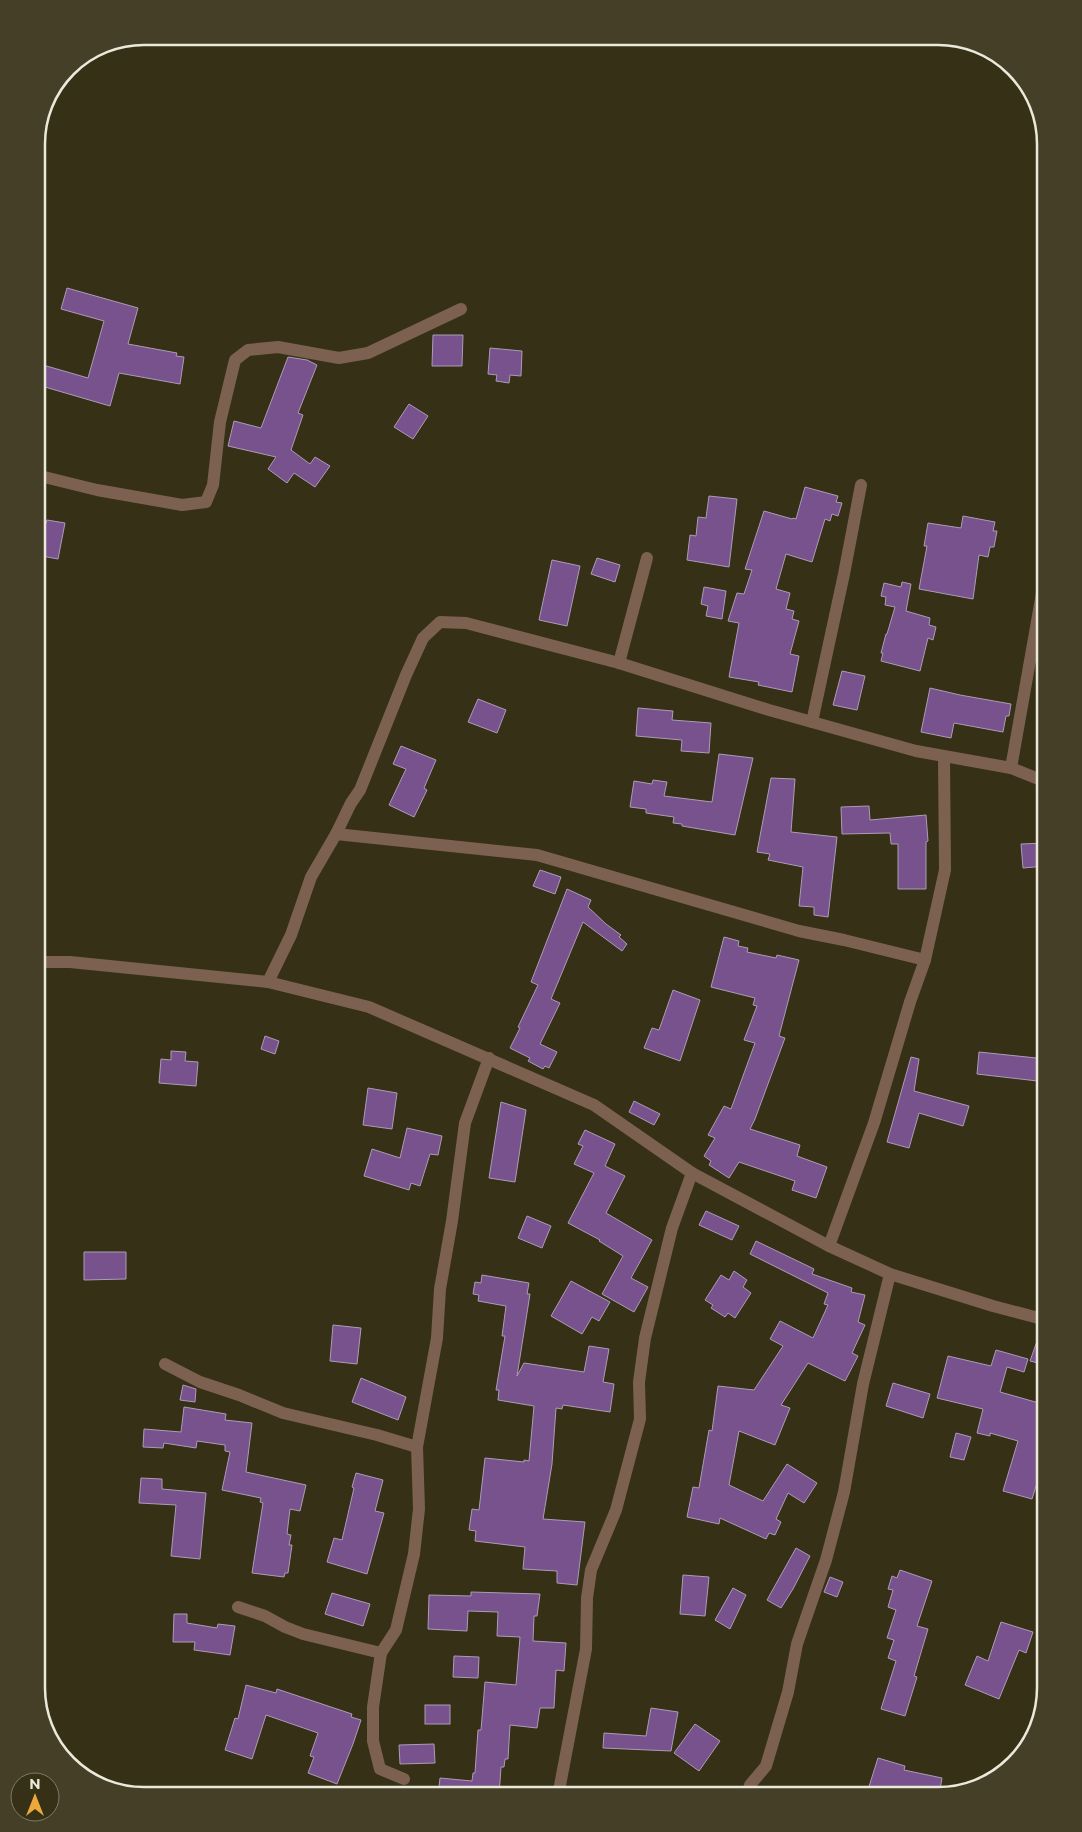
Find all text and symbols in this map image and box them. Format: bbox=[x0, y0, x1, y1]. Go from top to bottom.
north arrow bbox=[10, 1772, 60, 1822]
text: N bbox=[29, 1775, 41, 1793]

